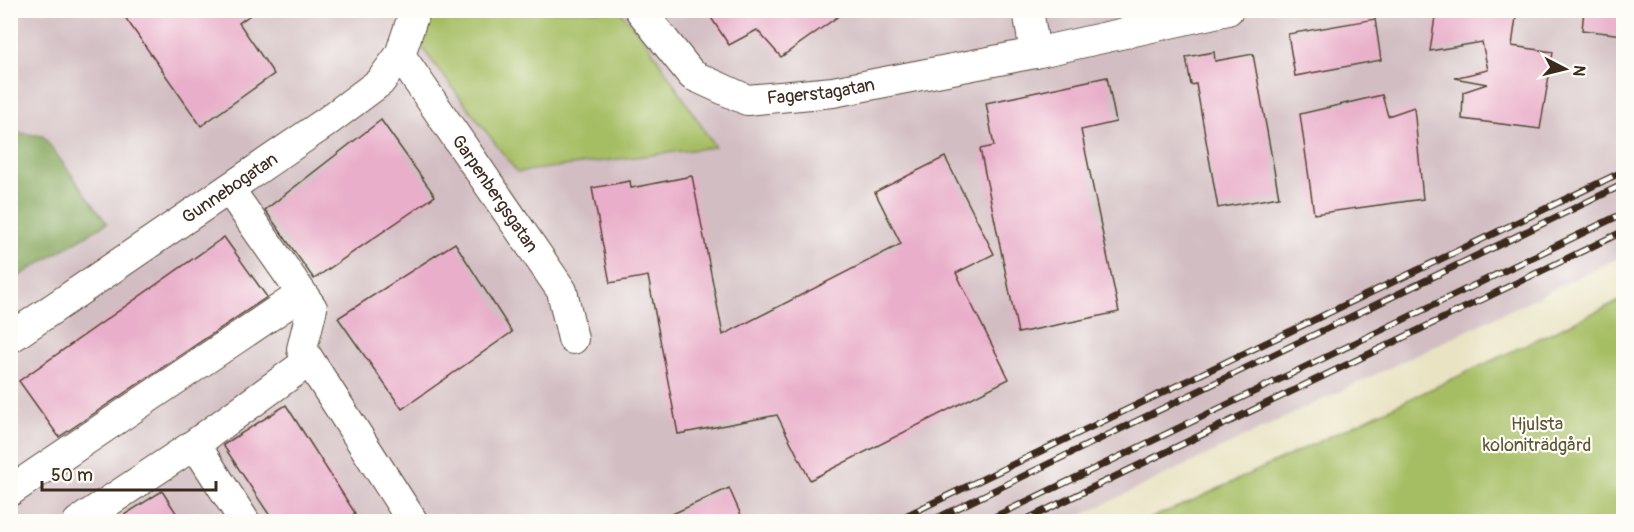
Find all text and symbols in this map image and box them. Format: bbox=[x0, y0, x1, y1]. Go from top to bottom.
north arrow bbox=[1535, 39, 1595, 99]
text: N bbox=[1568, 64, 1589, 77]
street label: Fagerstagatan bbox=[766, 73, 877, 110]
street label: Garpenbergsgatan bbox=[446, 131, 543, 257]
street label: Gunnebogatan bbox=[178, 148, 282, 229]
park label: Hjulsta koloniträdgård bbox=[1483, 413, 1591, 457]
scale bar bbox=[42, 454, 216, 492]
text: 50 m bbox=[51, 464, 93, 487]

